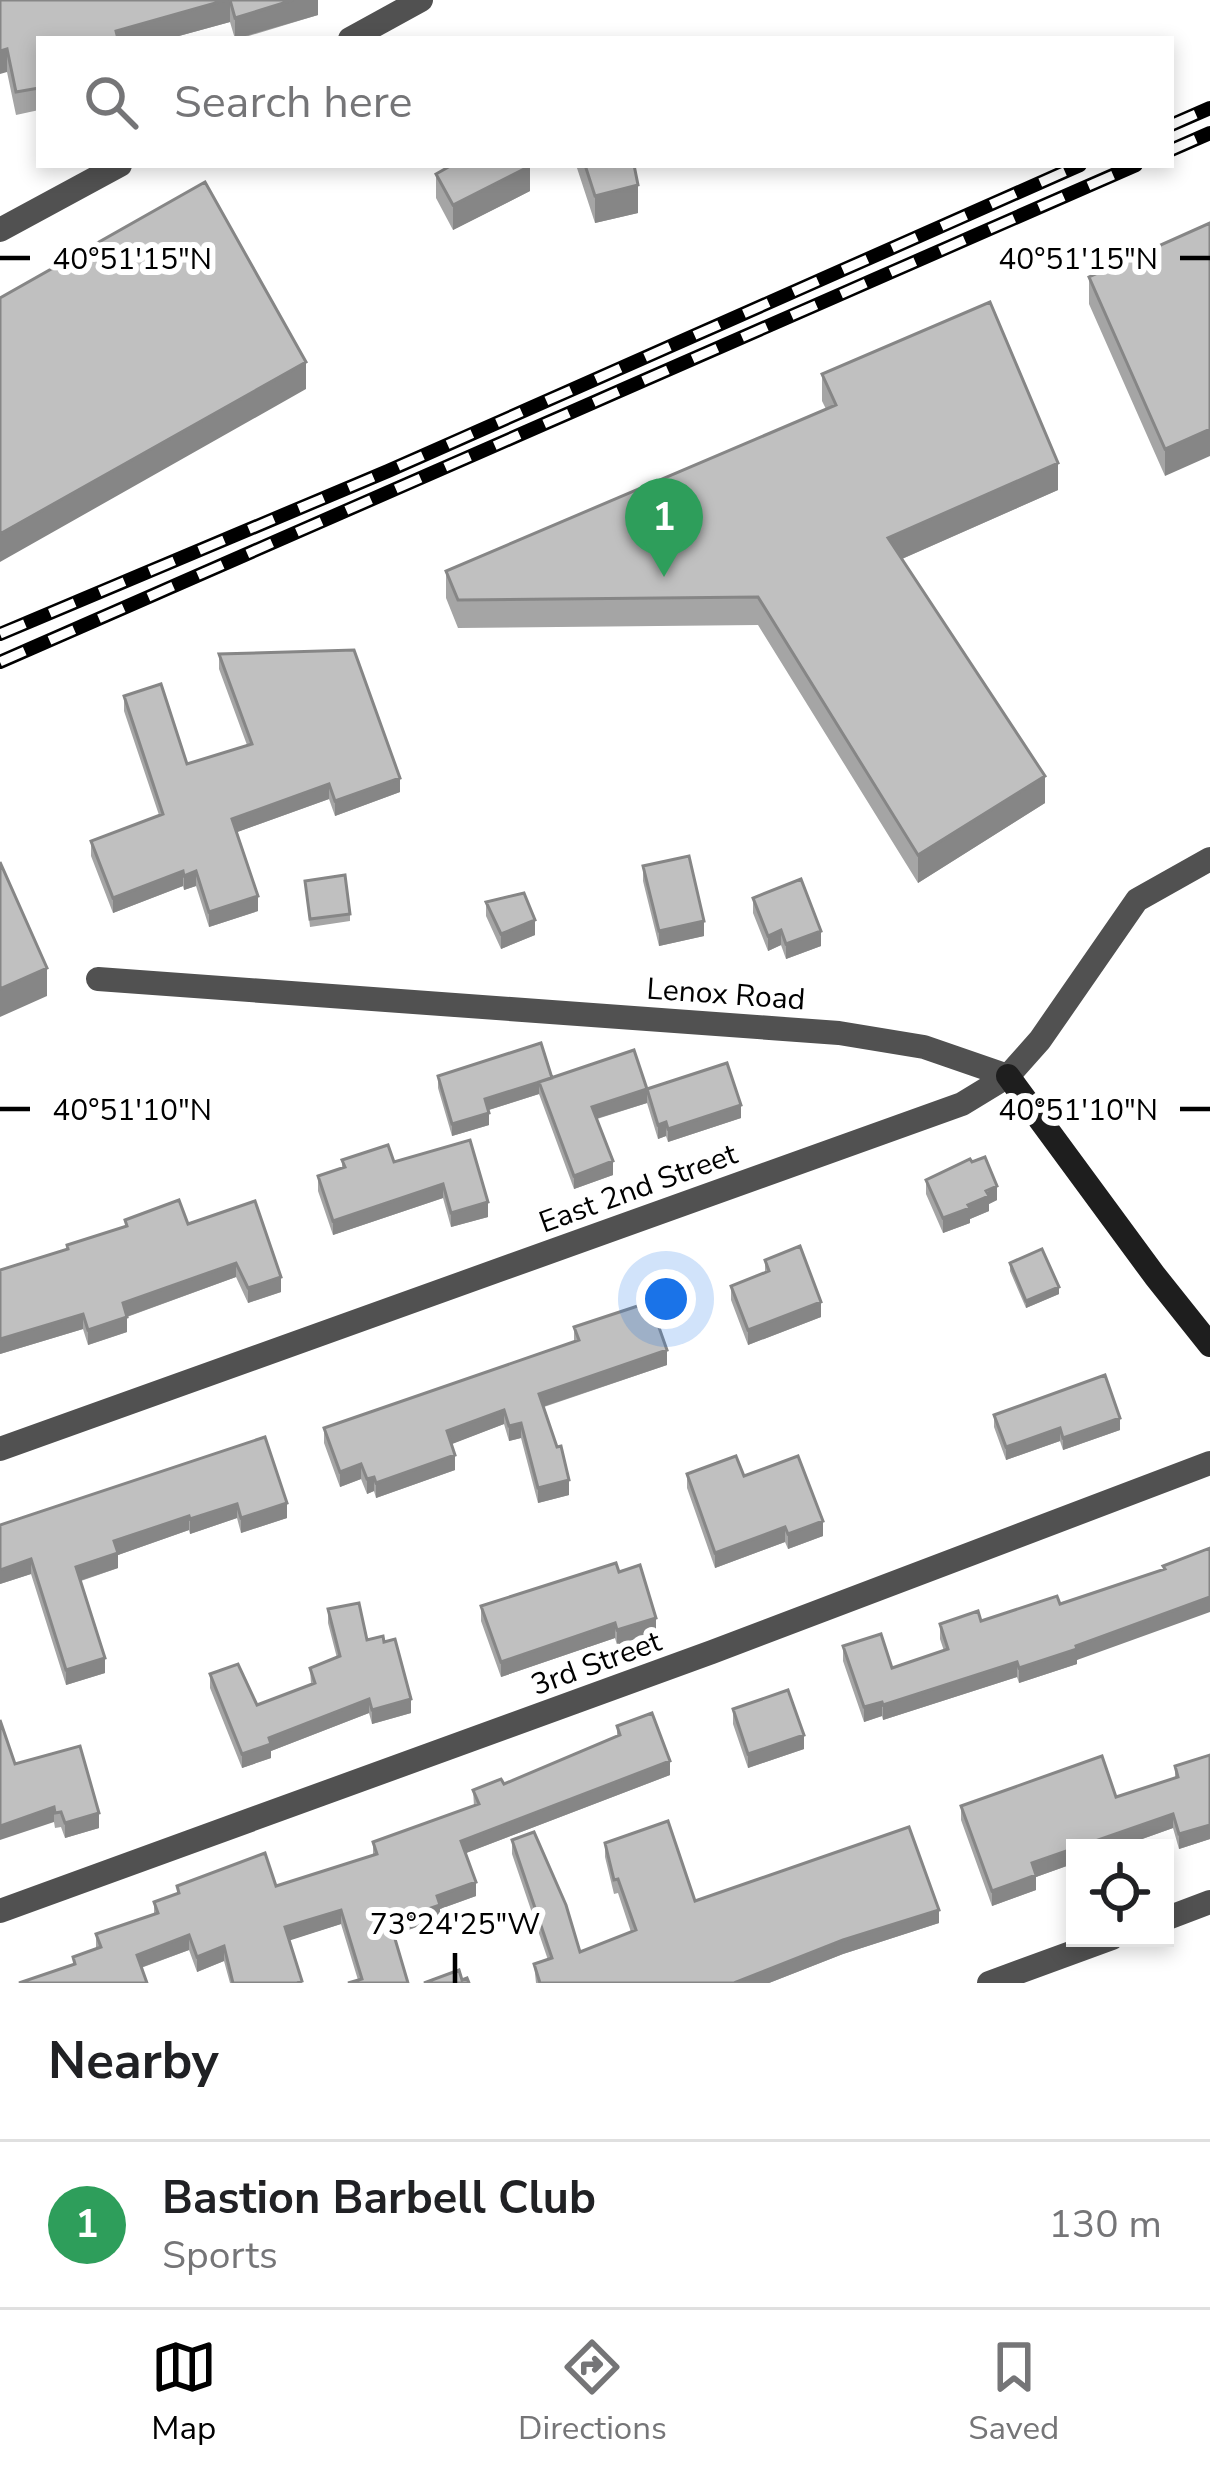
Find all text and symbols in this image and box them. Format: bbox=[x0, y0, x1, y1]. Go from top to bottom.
search box bbox=[36, 36, 1174, 168]
icon: search bbox=[78, 69, 144, 135]
text: Search here bbox=[174, 72, 413, 133]
text: 40°51'15"N bbox=[52, 239, 212, 280]
text: 40°51'15"N bbox=[998, 239, 1158, 280]
pin: 1 bbox=[625, 478, 703, 577]
street label: Lenox Road bbox=[645, 969, 807, 1020]
text: 40°51'10"N bbox=[52, 1090, 212, 1131]
text: 40°51'10"N bbox=[998, 1090, 1158, 1131]
street label: East 2nd Street bbox=[534, 1134, 743, 1243]
your location bbox=[636, 1269, 696, 1329]
street label: 3rd Street bbox=[525, 1621, 667, 1706]
map controls bbox=[1066, 1839, 1174, 1947]
button: locate bbox=[1066, 1839, 1174, 1947]
text: 73°24'25"W bbox=[370, 1904, 540, 1945]
text: Nearby bbox=[48, 2026, 219, 2096]
text: Bastion Barbell Club bbox=[162, 2168, 596, 2229]
text: 1 bbox=[75, 2198, 99, 2251]
text: 130 m bbox=[1048, 2198, 1162, 2251]
text: Sports bbox=[162, 2229, 278, 2282]
tab: Map bbox=[151, 2334, 217, 2451]
tab: Directions bbox=[518, 2334, 667, 2451]
tab: Saved bbox=[968, 2334, 1059, 2451]

